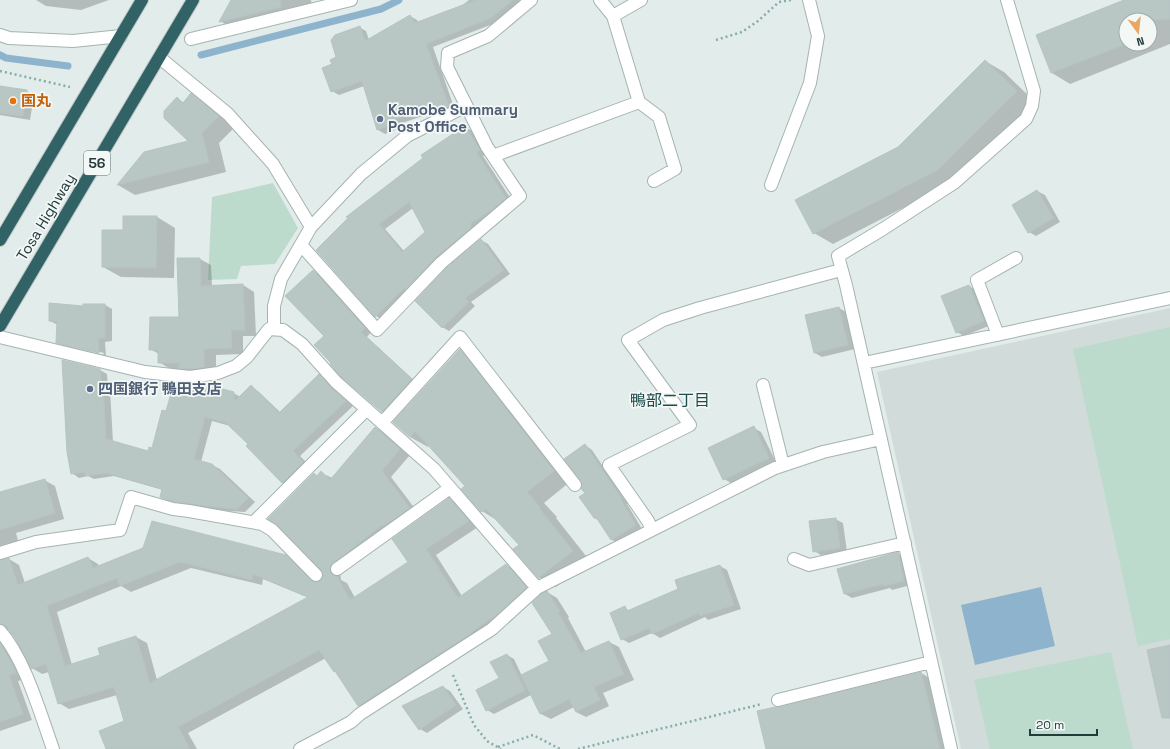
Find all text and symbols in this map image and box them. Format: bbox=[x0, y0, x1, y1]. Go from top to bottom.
north arrow bbox=[1118, 12, 1158, 52]
text: N bbox=[1135, 34, 1146, 49]
place label: 国丸 bbox=[21, 91, 51, 110]
marker: 国丸 bbox=[8, 96, 18, 106]
place label: Kamobe Summary Post Office bbox=[388, 100, 518, 136]
marker: Kamobe Summary Post Office bbox=[375, 114, 385, 124]
road number: 56 bbox=[84, 151, 110, 175]
street label: Tosa Highway bbox=[12, 170, 79, 264]
place label: 四国銀行 鴨田支店 bbox=[98, 379, 222, 398]
marker: 四国銀行 鴨田支店 bbox=[85, 384, 95, 394]
district label: 鴨部二丁目 bbox=[630, 390, 710, 411]
scale bar bbox=[1030, 711, 1097, 737]
text: 20 m bbox=[1036, 717, 1064, 733]

